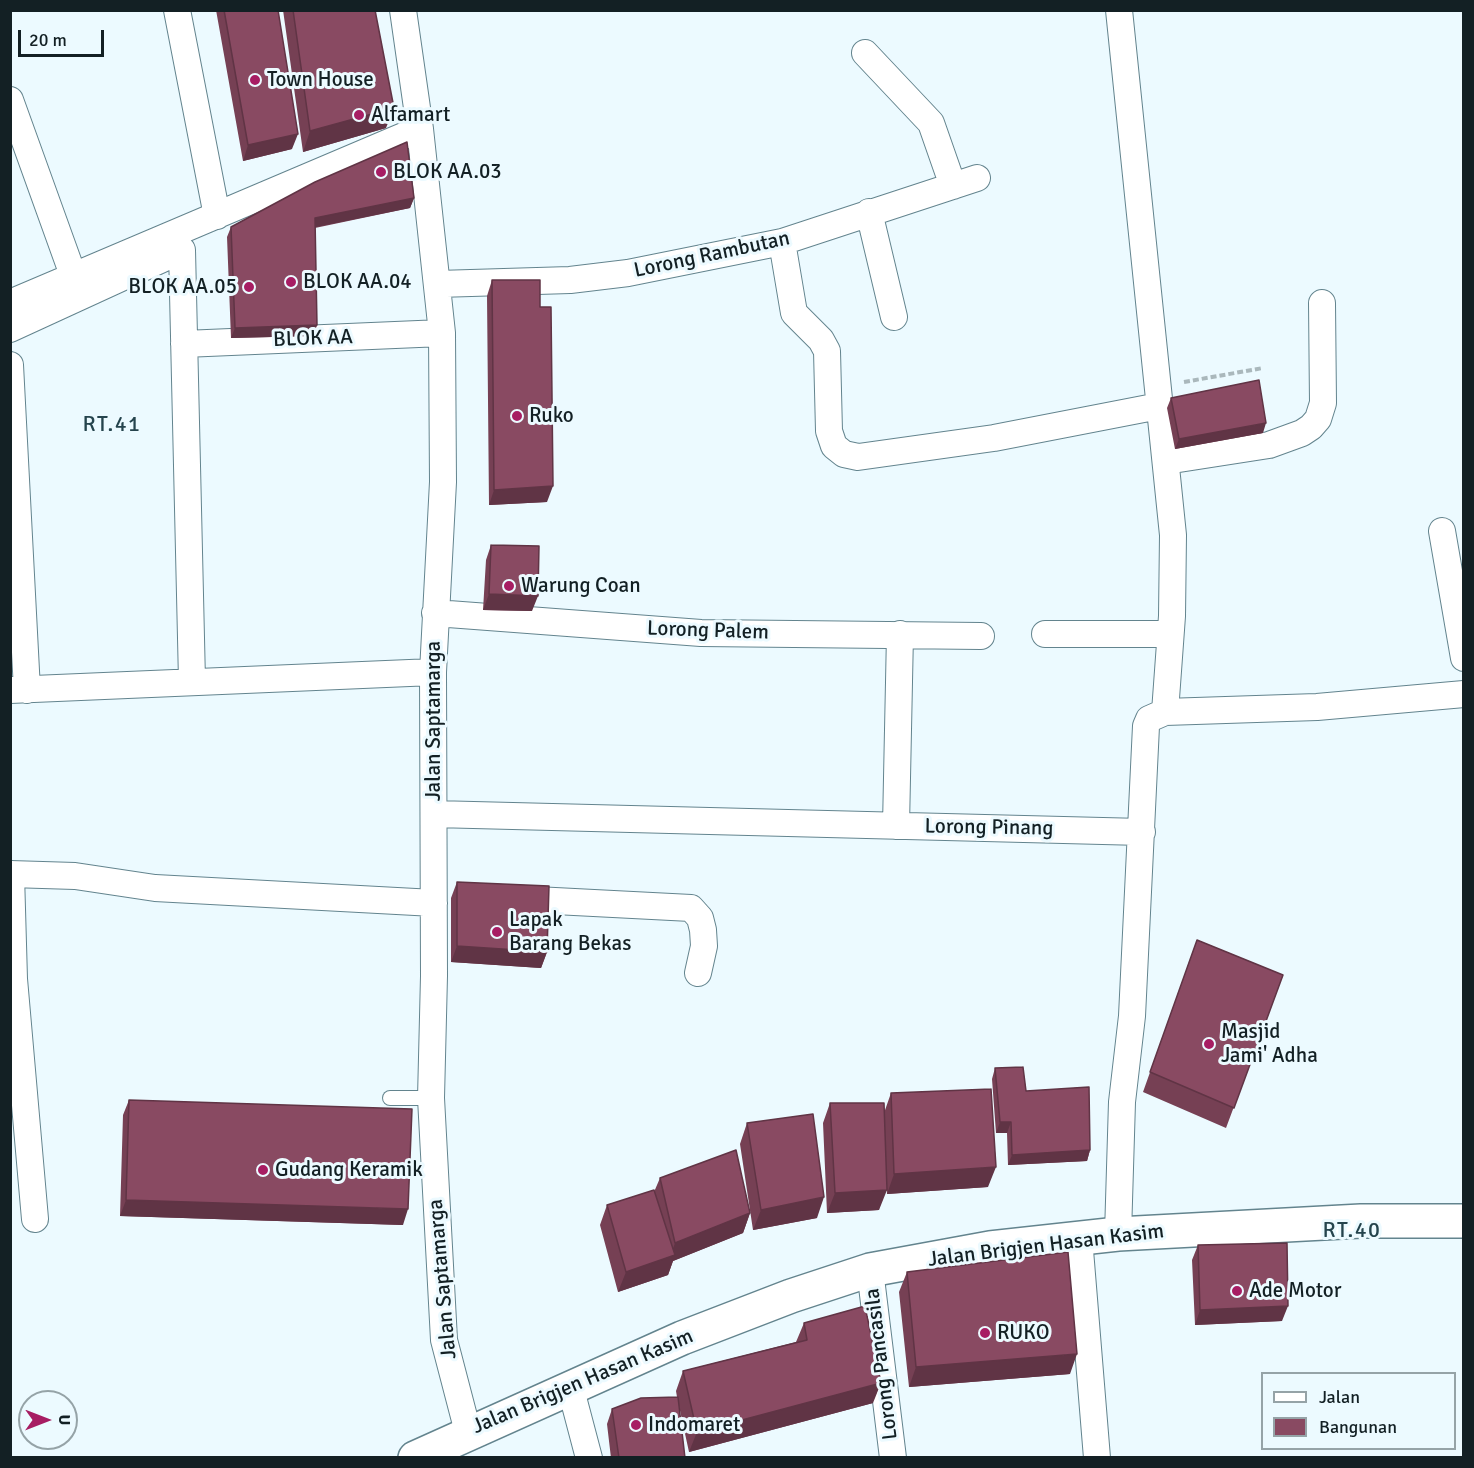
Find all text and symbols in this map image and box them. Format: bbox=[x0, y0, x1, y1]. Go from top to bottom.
scale bar bbox=[21, 18, 106, 56]
text: 20 m bbox=[29, 29, 67, 51]
place label: Town House bbox=[267, 67, 374, 93]
marker: Town House bbox=[248, 73, 262, 87]
place label: Alfamart bbox=[371, 102, 450, 128]
marker: Alfamart bbox=[352, 108, 366, 122]
place label: BLOK AA.03 bbox=[393, 159, 502, 185]
marker: BLOK AA.03 bbox=[374, 165, 388, 179]
street label: Lorong Rambutan bbox=[632, 226, 792, 284]
place label: BLOK AA.04 bbox=[303, 269, 412, 295]
place label: BLOK AA.05 bbox=[128, 274, 237, 300]
marker: BLOK AA.04 bbox=[284, 275, 298, 289]
marker: BLOK AA.05 bbox=[242, 280, 256, 294]
street label: BLOK AA bbox=[273, 325, 353, 353]
place label: Ruko bbox=[529, 403, 574, 429]
marker: Ruko bbox=[510, 409, 524, 423]
district label: RT.41 bbox=[83, 412, 141, 438]
place label: Warung Coan bbox=[521, 573, 641, 599]
marker: Warung Coan bbox=[502, 579, 516, 593]
street label: Lorong Palem bbox=[647, 616, 769, 646]
street label: Jalan Saptamarga bbox=[421, 641, 447, 801]
street label: Lorong Pinang bbox=[924, 814, 1054, 842]
place label: Lapak Barang Bekas bbox=[509, 907, 631, 957]
marker: Lapak Barang Bekas bbox=[490, 925, 504, 939]
place label: Masjid Jami' Adha bbox=[1221, 1019, 1318, 1069]
marker: Masjid Jami' Adha bbox=[1202, 1037, 1216, 1051]
place label: Gudang Keramik bbox=[275, 1157, 423, 1183]
marker: Gudang Keramik bbox=[256, 1163, 270, 1177]
street label: Jalan Saptamarga bbox=[423, 1198, 463, 1360]
district label: RT.40 bbox=[1323, 1218, 1381, 1244]
street label: Jalan Brigjen Hasan Kasim bbox=[927, 1219, 1165, 1273]
place label: Ade Motor bbox=[1249, 1278, 1341, 1304]
marker: Ade Motor bbox=[1230, 1284, 1244, 1298]
street label: Lorong Pancasila bbox=[860, 1287, 904, 1441]
place label: RUKO bbox=[997, 1320, 1049, 1346]
street label: Jalan Brigjen Hasan Kasim bbox=[469, 1324, 697, 1440]
marker: RUKO bbox=[978, 1326, 992, 1340]
legend bbox=[1261, 1372, 1456, 1450]
text: Jalan bbox=[1319, 1386, 1360, 1408]
north arrow bbox=[18, 1390, 78, 1450]
place label: Indomaret bbox=[648, 1412, 740, 1438]
text: U bbox=[54, 1415, 74, 1425]
text: Bangunan bbox=[1319, 1416, 1397, 1438]
marker: Indomaret bbox=[629, 1418, 643, 1432]

